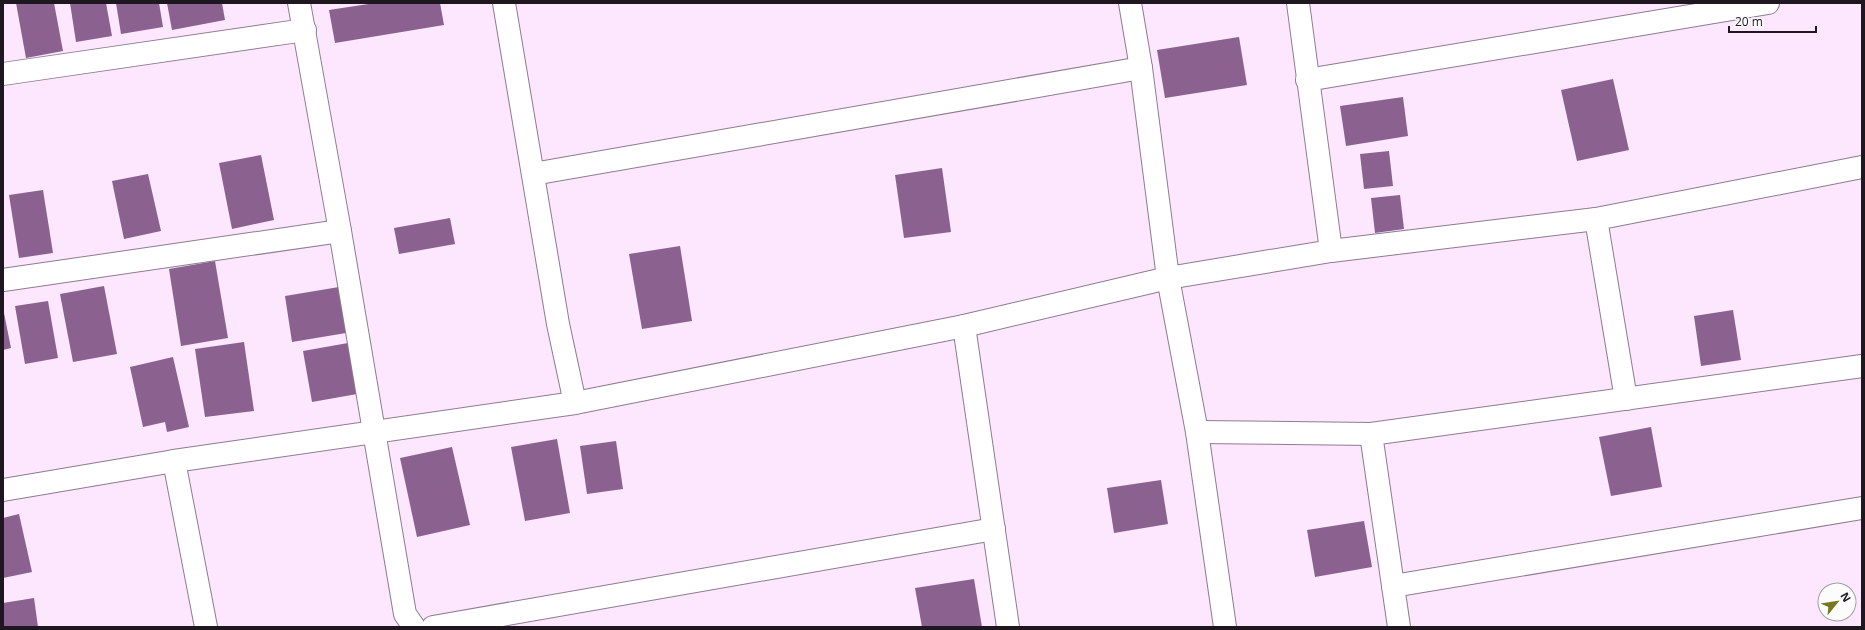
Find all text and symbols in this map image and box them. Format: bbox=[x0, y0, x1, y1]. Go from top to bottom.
scale bar bbox=[1729, 8, 1816, 34]
text: 20 m bbox=[1735, 13, 1763, 30]
north arrow bbox=[1817, 582, 1857, 622]
text: N bbox=[1837, 589, 1855, 604]

